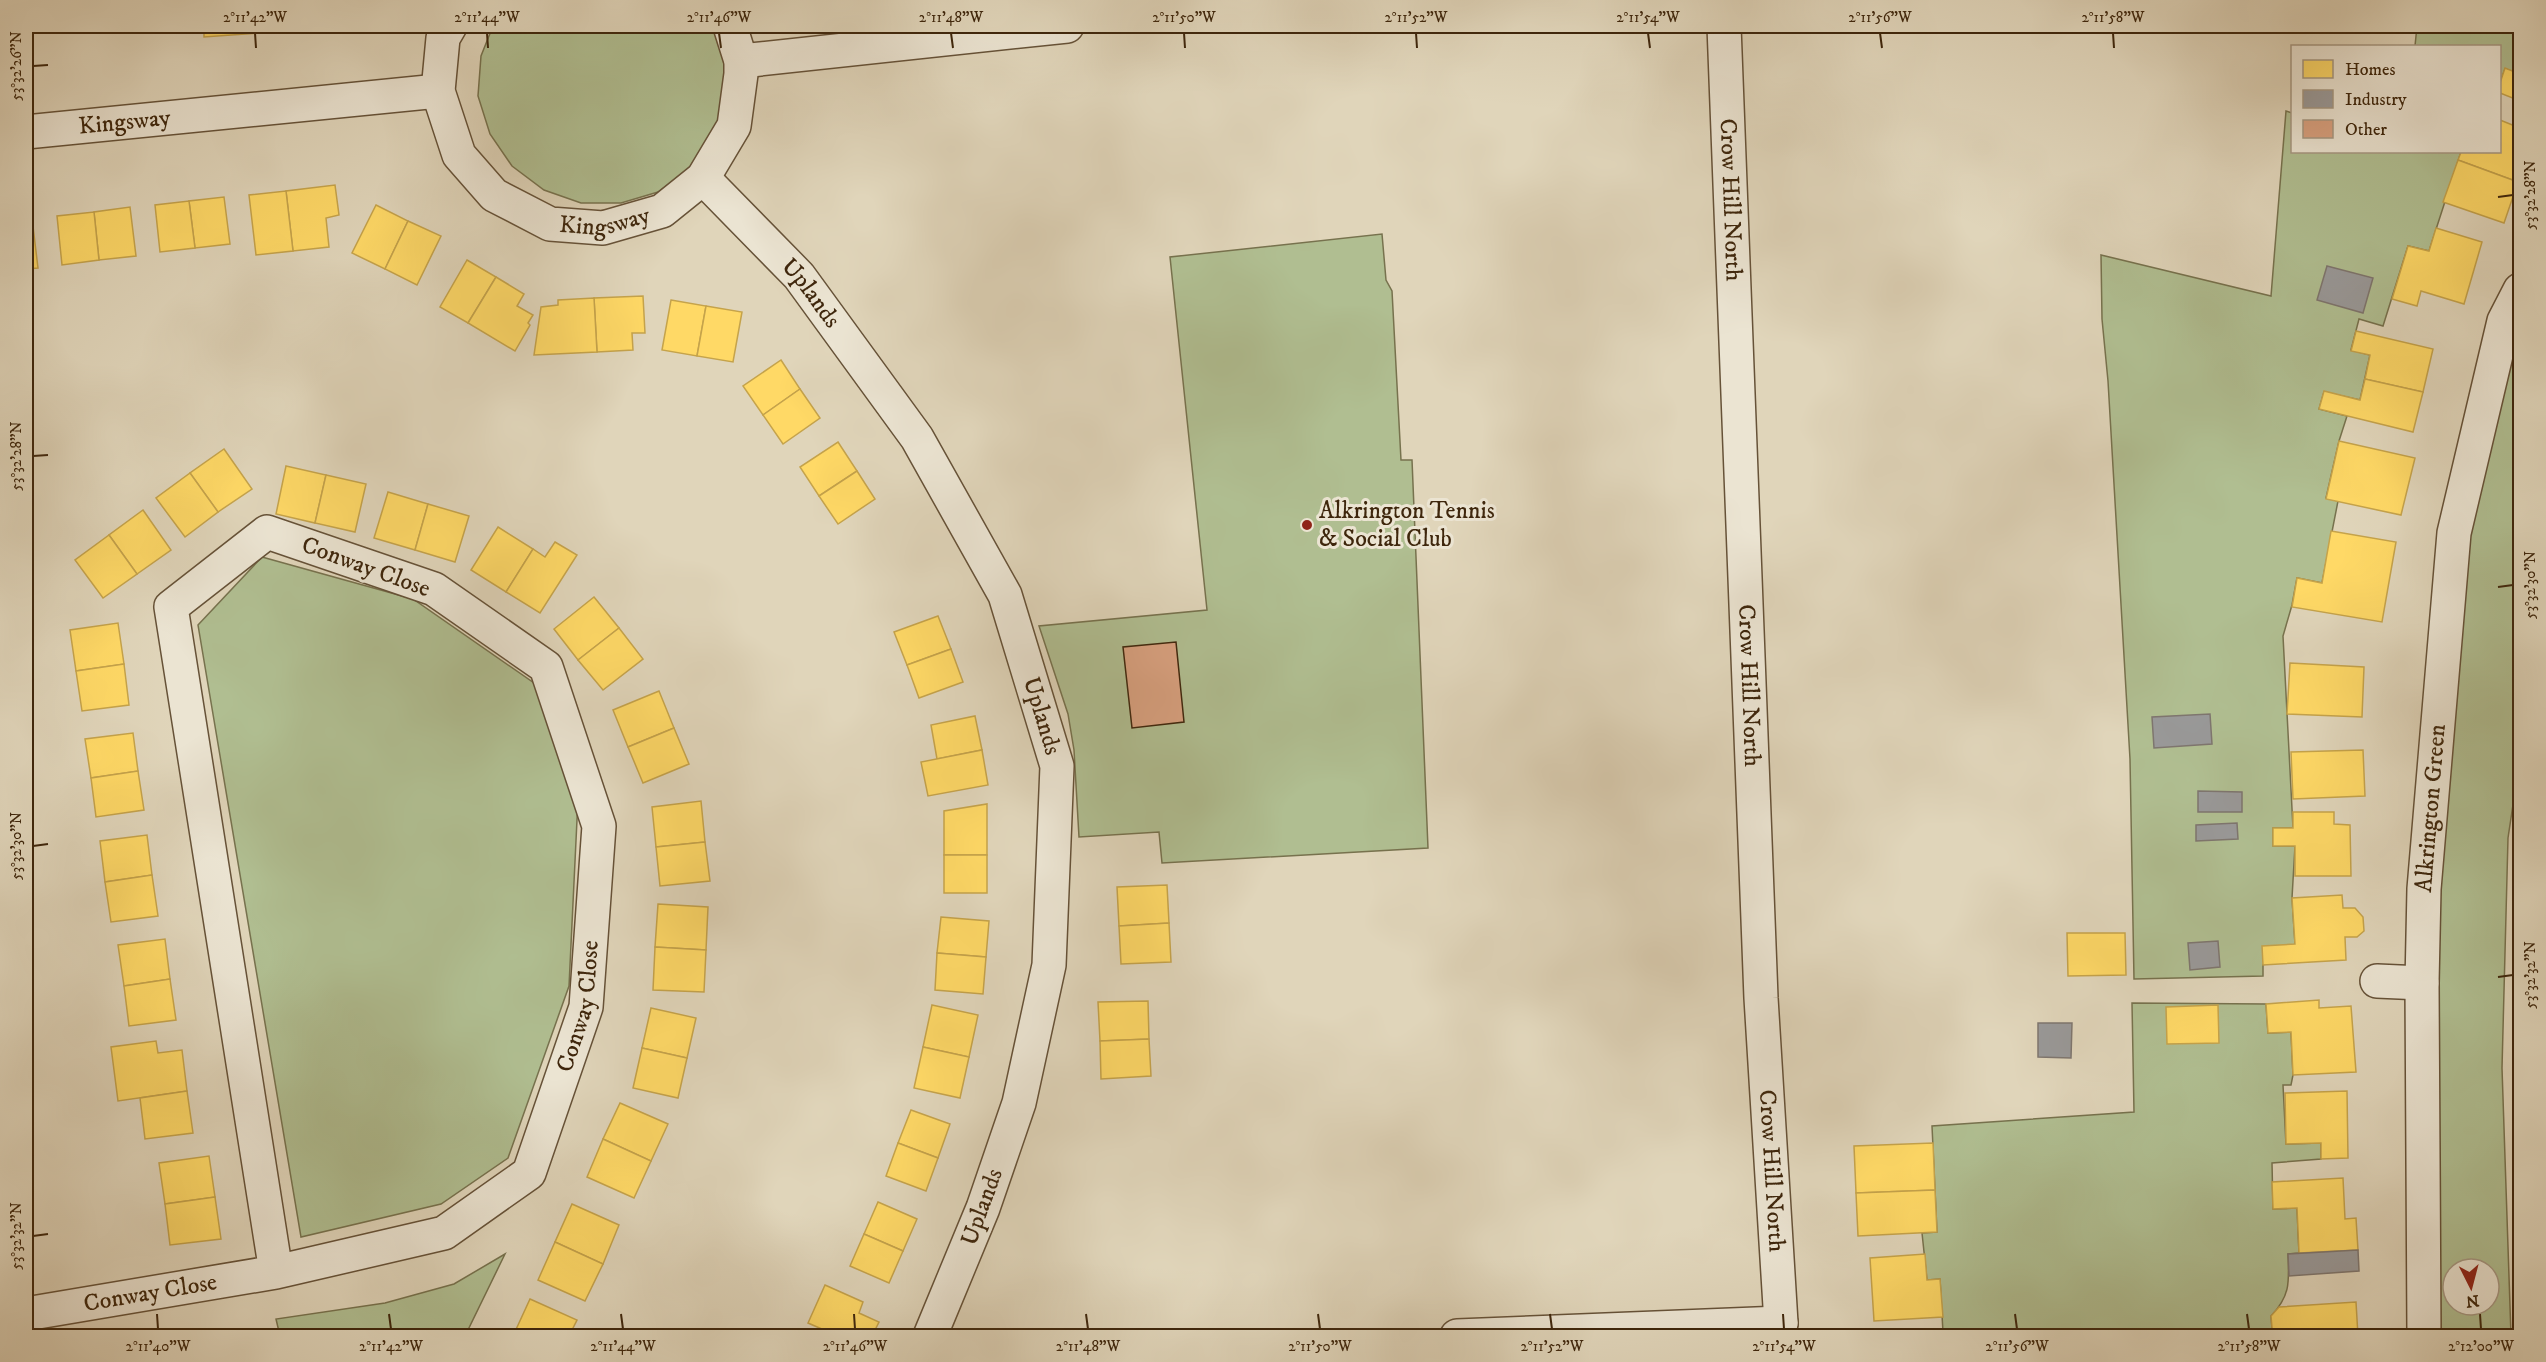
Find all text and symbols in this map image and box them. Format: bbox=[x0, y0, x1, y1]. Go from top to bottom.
text: 2°11'42"W bbox=[223, 8, 287, 27]
text: 2°11'44"W bbox=[454, 8, 520, 27]
text: 2°11'46"W bbox=[687, 8, 752, 27]
text: 2°11'48"W bbox=[919, 8, 983, 27]
text: 2°11'50"W bbox=[1152, 8, 1216, 27]
text: 2°11'52"W bbox=[1384, 8, 1448, 27]
text: 2°11'54"W bbox=[1616, 8, 1680, 27]
text: 2°11'56"W bbox=[1848, 8, 1912, 27]
text: 2°11'58"W bbox=[2081, 8, 2145, 27]
text: 53°32'26"N bbox=[7, 31, 26, 101]
legend bbox=[2291, 45, 2501, 153]
text: Homes bbox=[2345, 59, 2396, 81]
text: Industry bbox=[2345, 89, 2407, 111]
street label: Kingsway bbox=[77, 103, 172, 142]
street label: Crow Hill North bbox=[1713, 118, 1749, 282]
text: Other bbox=[2345, 119, 2387, 141]
text: 53°32'28"N bbox=[2521, 160, 2540, 230]
street label: Kingsway bbox=[558, 200, 654, 243]
street label: Uplands bbox=[775, 252, 847, 334]
text: 53°32'28"N bbox=[7, 421, 26, 491]
place label: Alkrington Tennis & Social Club bbox=[1319, 496, 1495, 554]
marker: Alkrington Tennis & Social Club bbox=[1300, 518, 1314, 532]
street label: Conway Close bbox=[298, 530, 434, 604]
text: 53°32'30"N bbox=[2521, 551, 2540, 619]
street label: Crow Hill North bbox=[1731, 604, 1767, 768]
street label: Uplands bbox=[1016, 673, 1068, 759]
street label: Alkrington Green bbox=[2409, 722, 2453, 894]
text: 53°32'30"N bbox=[7, 812, 26, 880]
street label: Conway Close bbox=[550, 939, 606, 1076]
text: 53°32'32"N bbox=[2521, 941, 2540, 1009]
street label: Crow Hill North bbox=[1752, 1089, 1792, 1254]
street label: Uplands bbox=[954, 1164, 1010, 1250]
text: 53°32'32"N bbox=[7, 1202, 26, 1270]
north arrow bbox=[2441, 1257, 2501, 1317]
street label: Conway Close bbox=[81, 1267, 219, 1319]
text: N bbox=[2465, 1290, 2480, 1312]
text: 2°11'40"W bbox=[126, 1337, 191, 1356]
text: 2°11'42"W bbox=[359, 1337, 423, 1356]
text: 2°11'44"W bbox=[590, 1337, 656, 1356]
text: 2°11'46"W bbox=[823, 1337, 888, 1356]
text: 2°11'48"W bbox=[1056, 1337, 1120, 1356]
text: 2°11'50"W bbox=[1288, 1337, 1352, 1356]
text: 2°11'52"W bbox=[1520, 1337, 1584, 1356]
text: 2°11'54"W bbox=[1752, 1337, 1816, 1356]
text: 2°11'56"W bbox=[1985, 1337, 2049, 1356]
text: 2°11'58"W bbox=[2217, 1337, 2281, 1356]
text: 2°12'00"W bbox=[2448, 1337, 2514, 1356]

